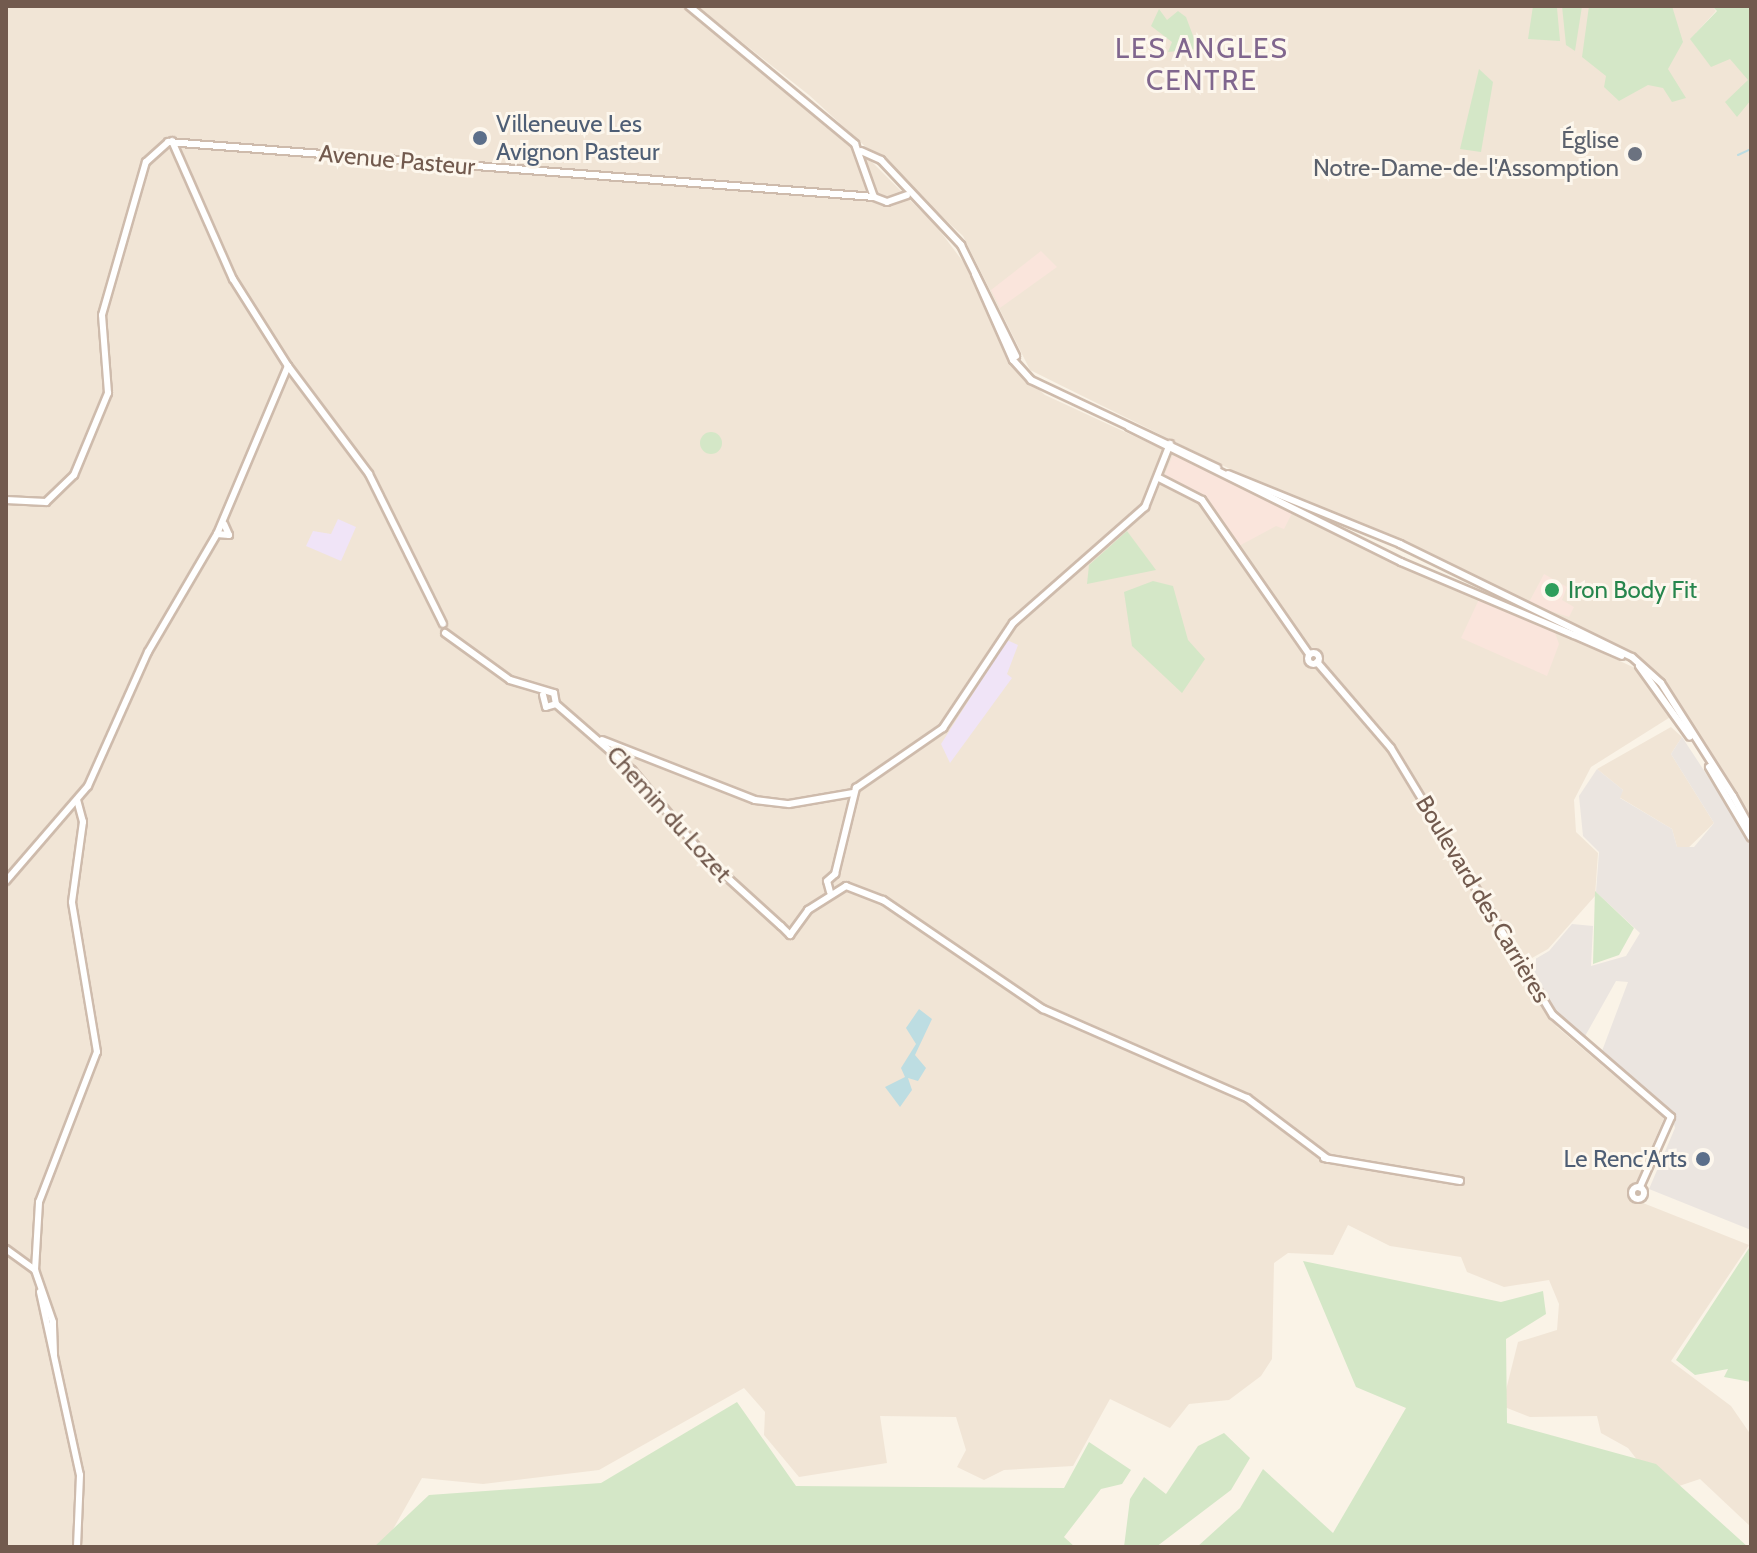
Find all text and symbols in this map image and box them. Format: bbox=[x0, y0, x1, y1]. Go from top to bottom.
district label: LES ANGLES CENTRE bbox=[1115, 31, 1289, 97]
place label: Villeneuve Les Avignon Pasteur bbox=[496, 110, 660, 166]
place label: Église Notre-Dame-de-l'Assomption bbox=[1313, 126, 1619, 182]
marker: Villeneuve Les Avignon Pasteur bbox=[471, 129, 489, 147]
street label: Avenue Pasteur bbox=[318, 139, 476, 181]
marker: Église Notre-Dame-de-l'Assomption bbox=[1626, 145, 1644, 163]
place label: Iron Body Fit bbox=[1568, 576, 1697, 604]
marker: Iron Body Fit bbox=[1543, 581, 1561, 599]
street label: Chemin du Lozet bbox=[601, 740, 737, 888]
street label: Boulevard des Carrières bbox=[1410, 790, 1556, 1008]
place label: Le Renc'Arts bbox=[1563, 1145, 1687, 1173]
marker: Le Renc'Arts bbox=[1694, 1150, 1712, 1168]

